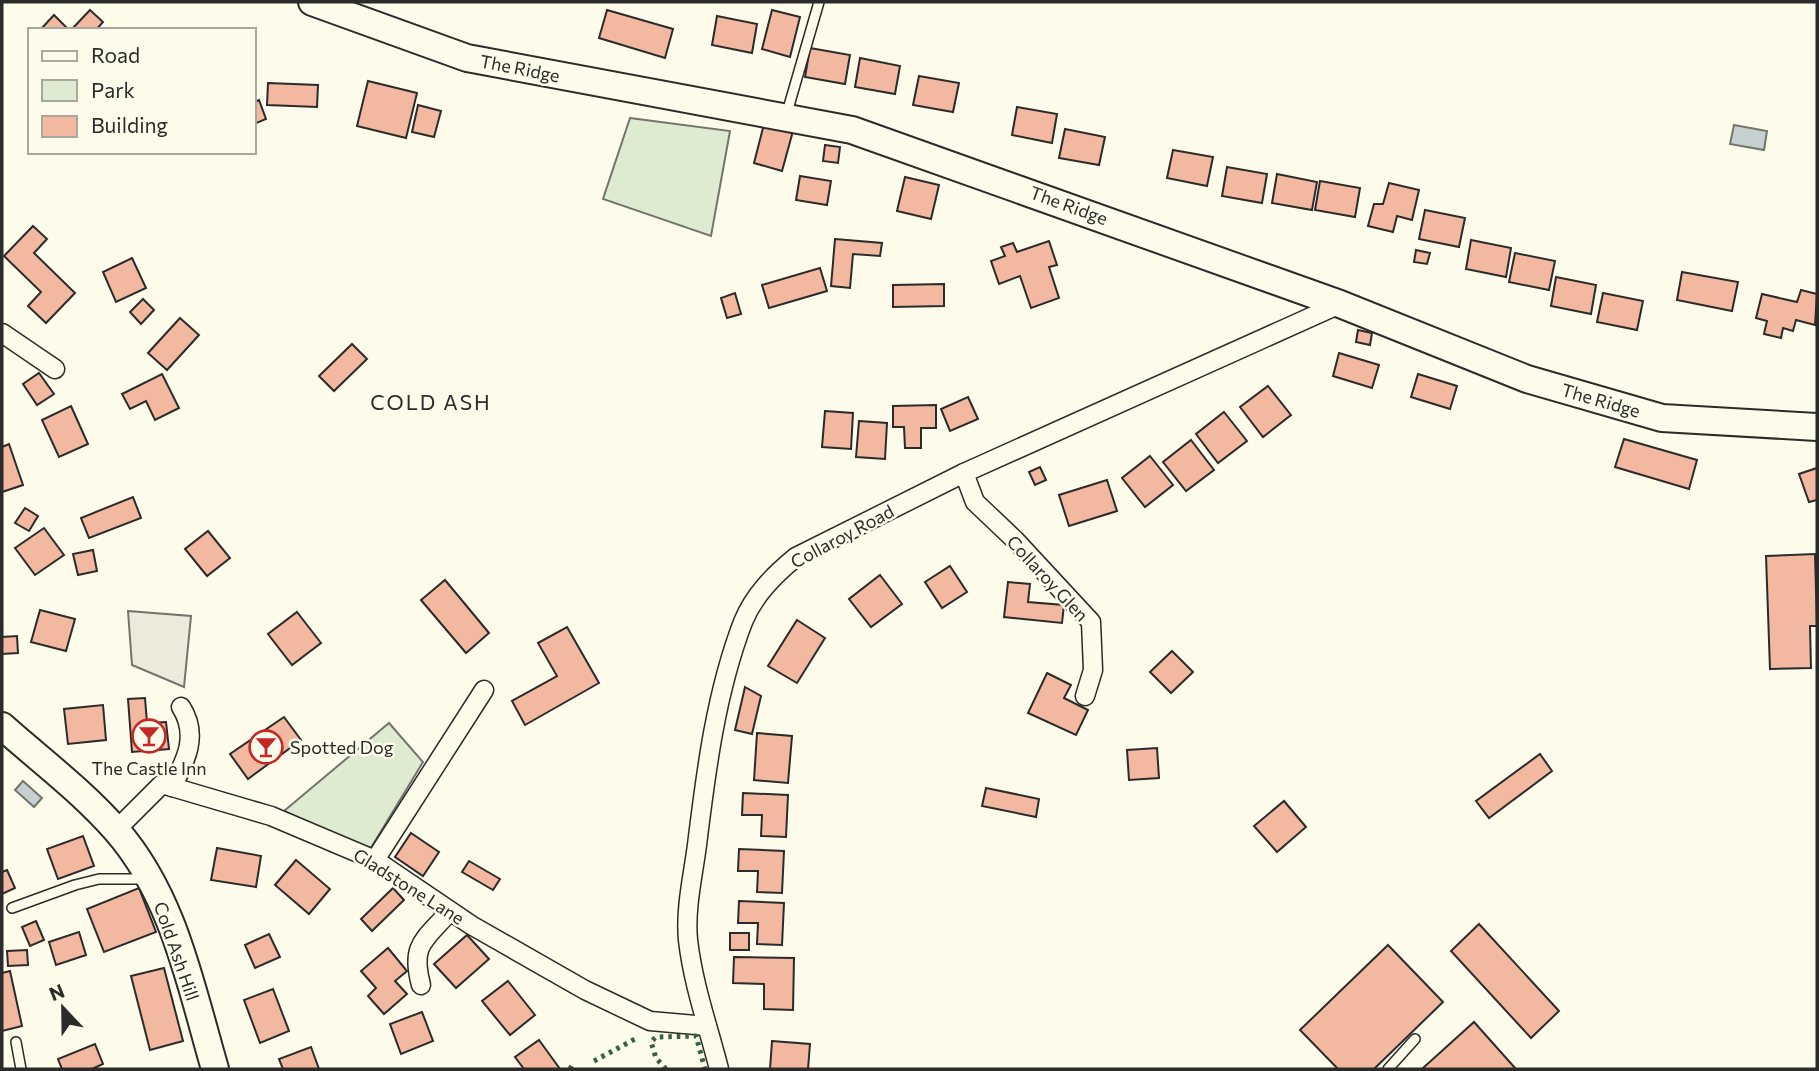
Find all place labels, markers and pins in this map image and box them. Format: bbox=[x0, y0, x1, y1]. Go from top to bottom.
bar icon: The Castle Inn bbox=[130, 717, 168, 755]
bar icon: Spotted Dog bbox=[247, 728, 285, 766]
place label: Spotted Dog bbox=[290, 736, 394, 758]
place label: The Castle Inn bbox=[91, 757, 207, 779]

